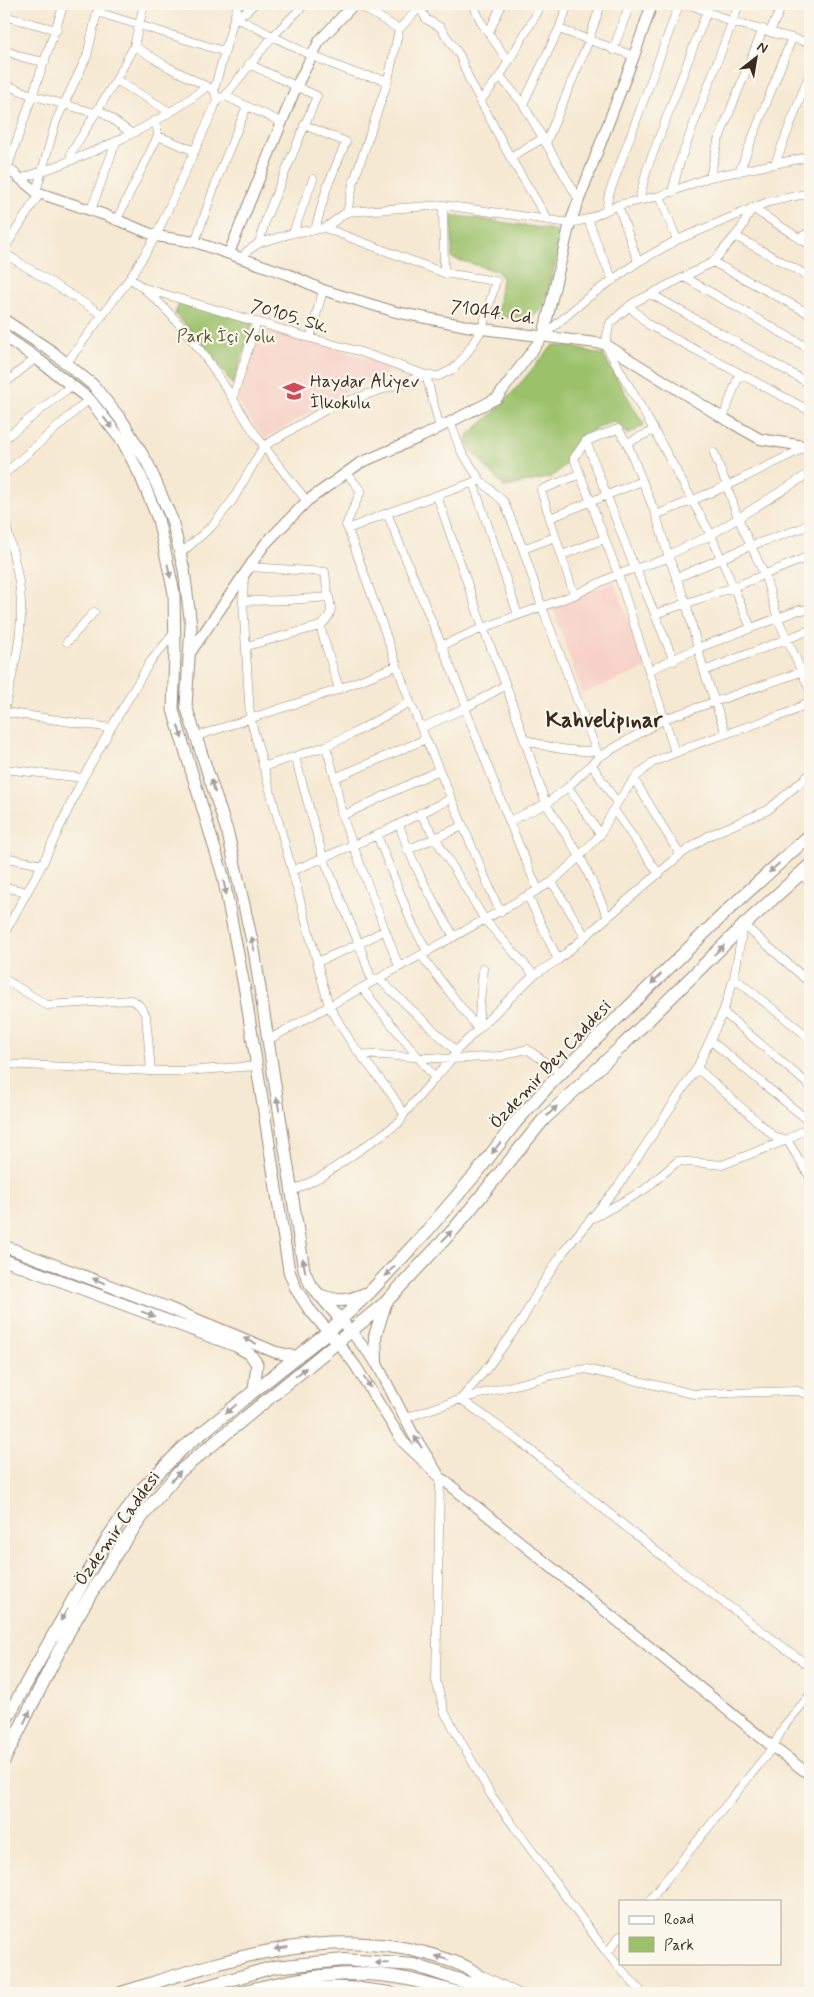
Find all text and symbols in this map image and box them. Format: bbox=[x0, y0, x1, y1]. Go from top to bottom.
north arrow bbox=[732, 32, 782, 82]
text: N bbox=[754, 38, 771, 58]
street label: 70105. Sk. bbox=[248, 294, 332, 340]
street label: 71044. Cd. bbox=[449, 295, 537, 331]
park label: Park İçi Yolu bbox=[177, 325, 275, 349]
place label: Haydar Aliyev İlkokulu bbox=[310, 370, 419, 415]
school or university icon: Haydar Aliyev İlkokulu bbox=[281, 378, 307, 404]
one-way arrow bbox=[103, 416, 113, 430]
one-way arrow bbox=[166, 564, 174, 580]
district label: Kahvelipınar bbox=[546, 707, 663, 735]
one-way arrow bbox=[176, 725, 184, 740]
one-way arrow bbox=[208, 779, 216, 794]
one-way arrow bbox=[769, 862, 781, 874]
one-way arrow bbox=[222, 880, 230, 896]
one-way arrow bbox=[248, 935, 256, 951]
one-way arrow bbox=[713, 944, 725, 956]
one-way arrow bbox=[650, 973, 662, 985]
street label: Özdemir Bey Caddesi bbox=[485, 995, 617, 1134]
one-way arrow bbox=[274, 1096, 282, 1112]
one-way arrow bbox=[546, 1105, 558, 1117]
one-way arrow bbox=[491, 1141, 501, 1155]
one-way arrow bbox=[442, 1229, 453, 1242]
one-way arrow bbox=[300, 1257, 308, 1272]
one-way arrow bbox=[384, 1264, 396, 1276]
one-way arrow bbox=[91, 1277, 106, 1285]
one-way arrow bbox=[140, 1311, 155, 1318]
one-way arrow bbox=[243, 1336, 257, 1344]
one-way arrow bbox=[294, 1367, 307, 1378]
one-way arrow bbox=[362, 1375, 372, 1389]
one-way arrow bbox=[224, 1404, 237, 1415]
one-way arrow bbox=[413, 1435, 423, 1449]
street label: Özdemir Caddesi bbox=[69, 1467, 166, 1591]
one-way arrow bbox=[170, 1470, 182, 1482]
one-way arrow bbox=[60, 1609, 69, 1622]
one-way arrow bbox=[23, 1710, 31, 1724]
legend bbox=[619, 1900, 782, 1964]
text: Road bbox=[664, 1910, 694, 1930]
text: Park bbox=[664, 1936, 694, 1956]
one-way arrow bbox=[273, 1945, 289, 1953]
one-way arrow bbox=[434, 1954, 449, 1962]
one-way arrow bbox=[373, 1958, 389, 1966]

